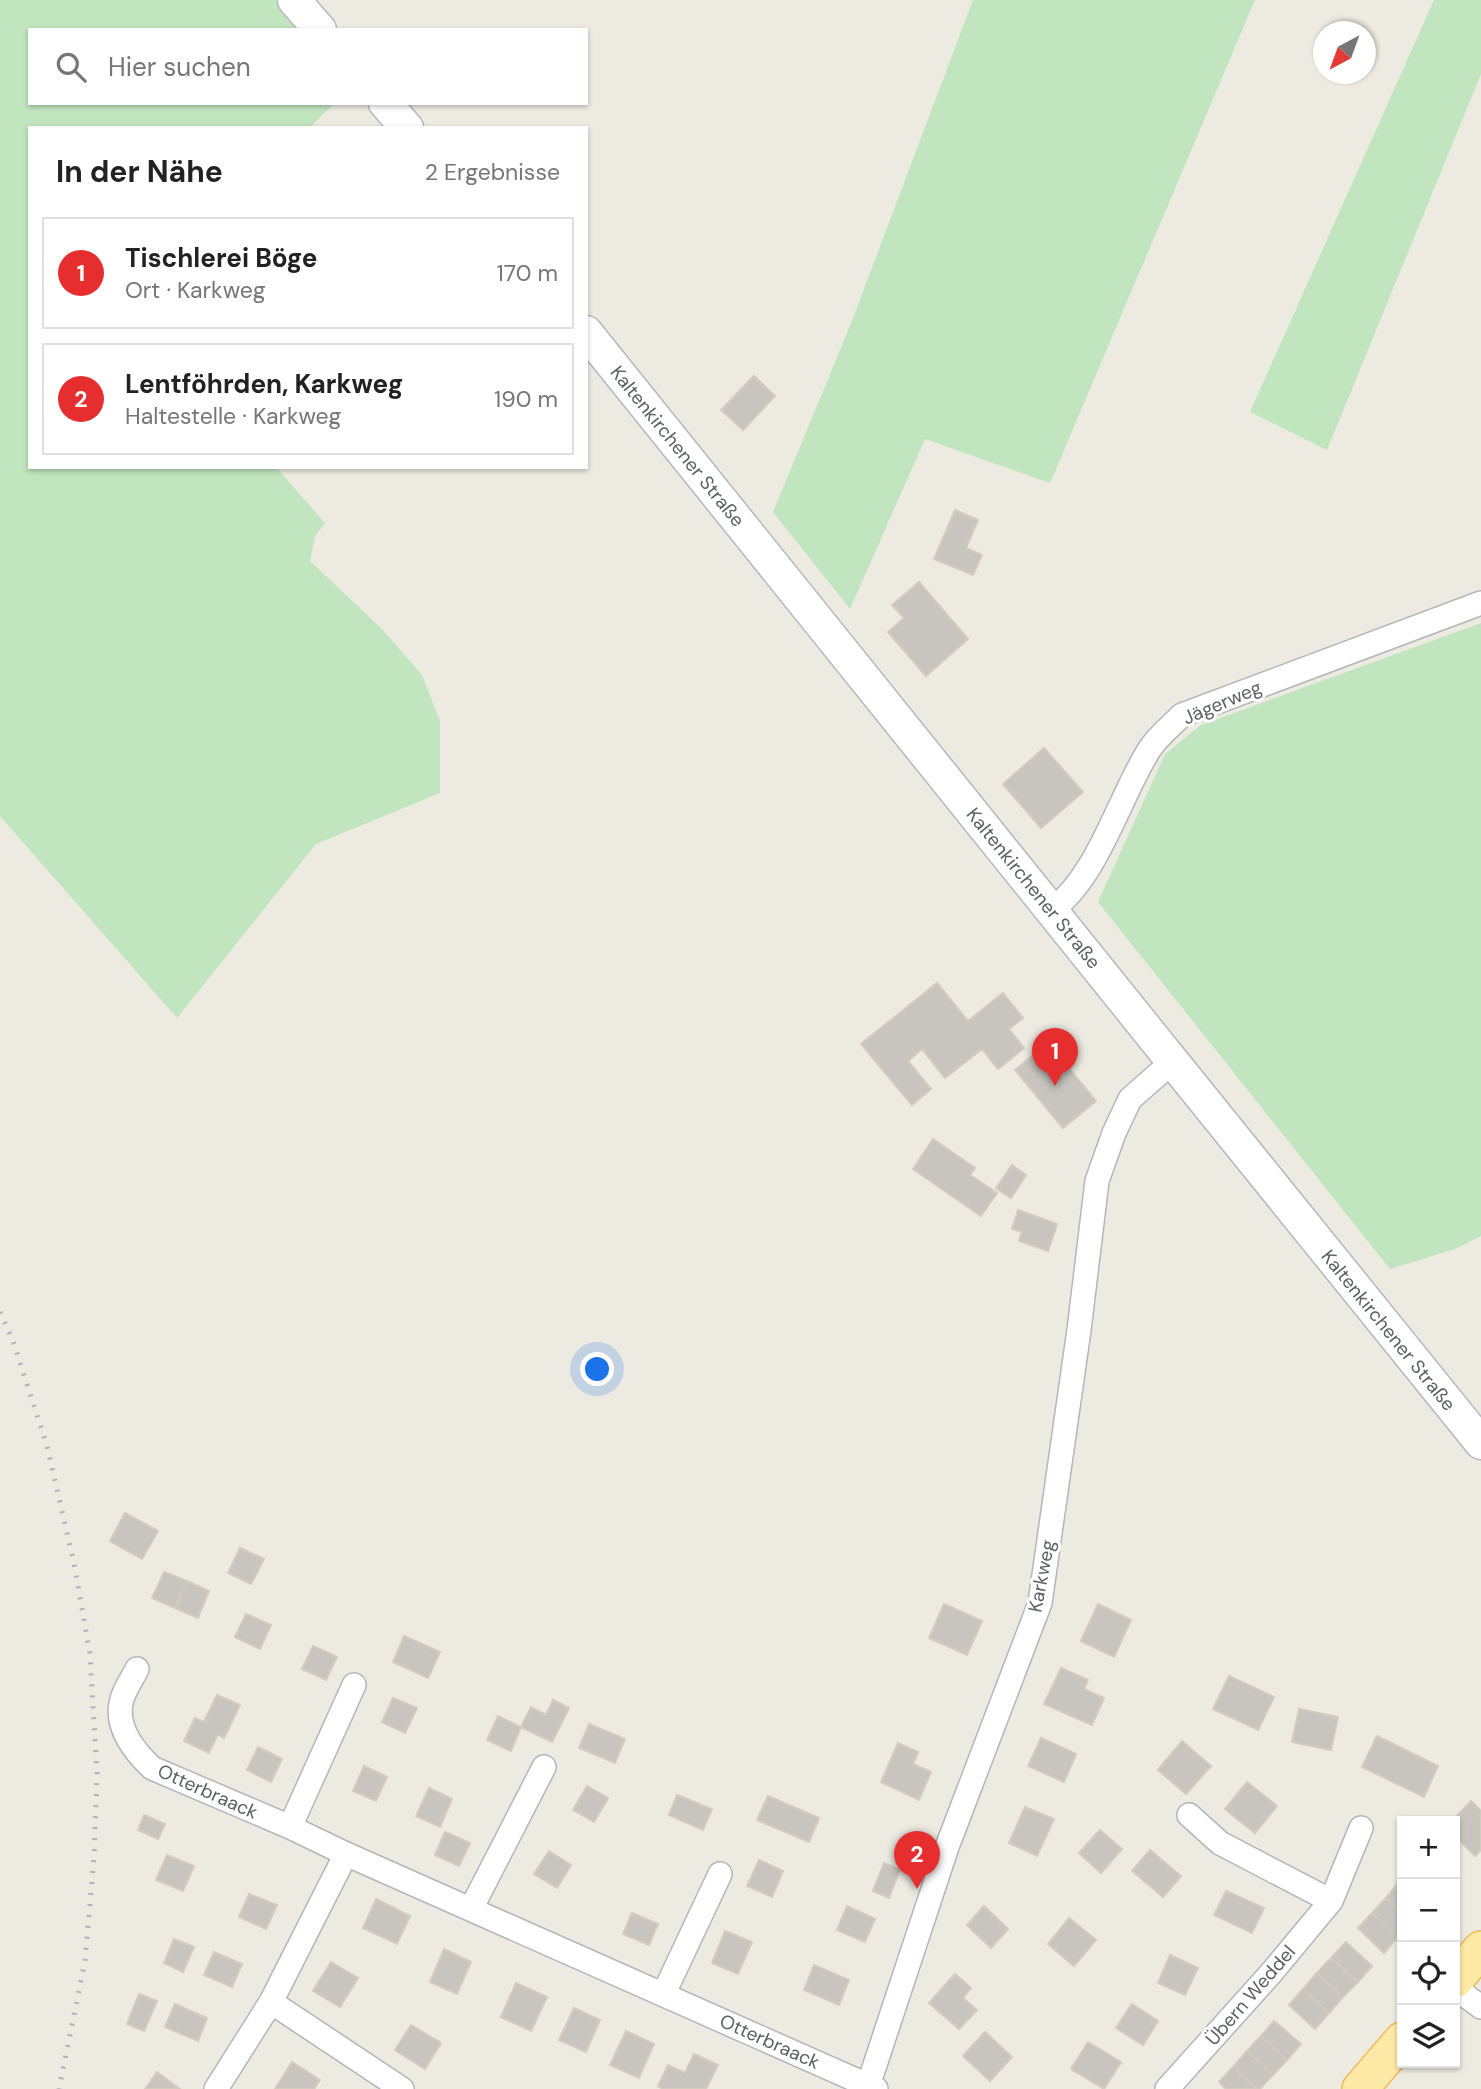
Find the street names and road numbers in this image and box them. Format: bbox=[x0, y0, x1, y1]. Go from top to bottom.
street label: Kaltenkirchener Straße bbox=[605, 361, 750, 532]
street label: Jägerweg bbox=[1179, 675, 1266, 730]
street label: Kaltenkirchener Straße bbox=[961, 803, 1106, 974]
street label: Kaltenkirchener Straße bbox=[1316, 1245, 1461, 1416]
street label: Karkweg bbox=[1022, 1537, 1061, 1614]
street label: Otterbraack bbox=[154, 1758, 262, 1825]
street label: Übern Weddel bbox=[1200, 1940, 1301, 2051]
street label: Otterbraack bbox=[716, 2008, 824, 2075]

